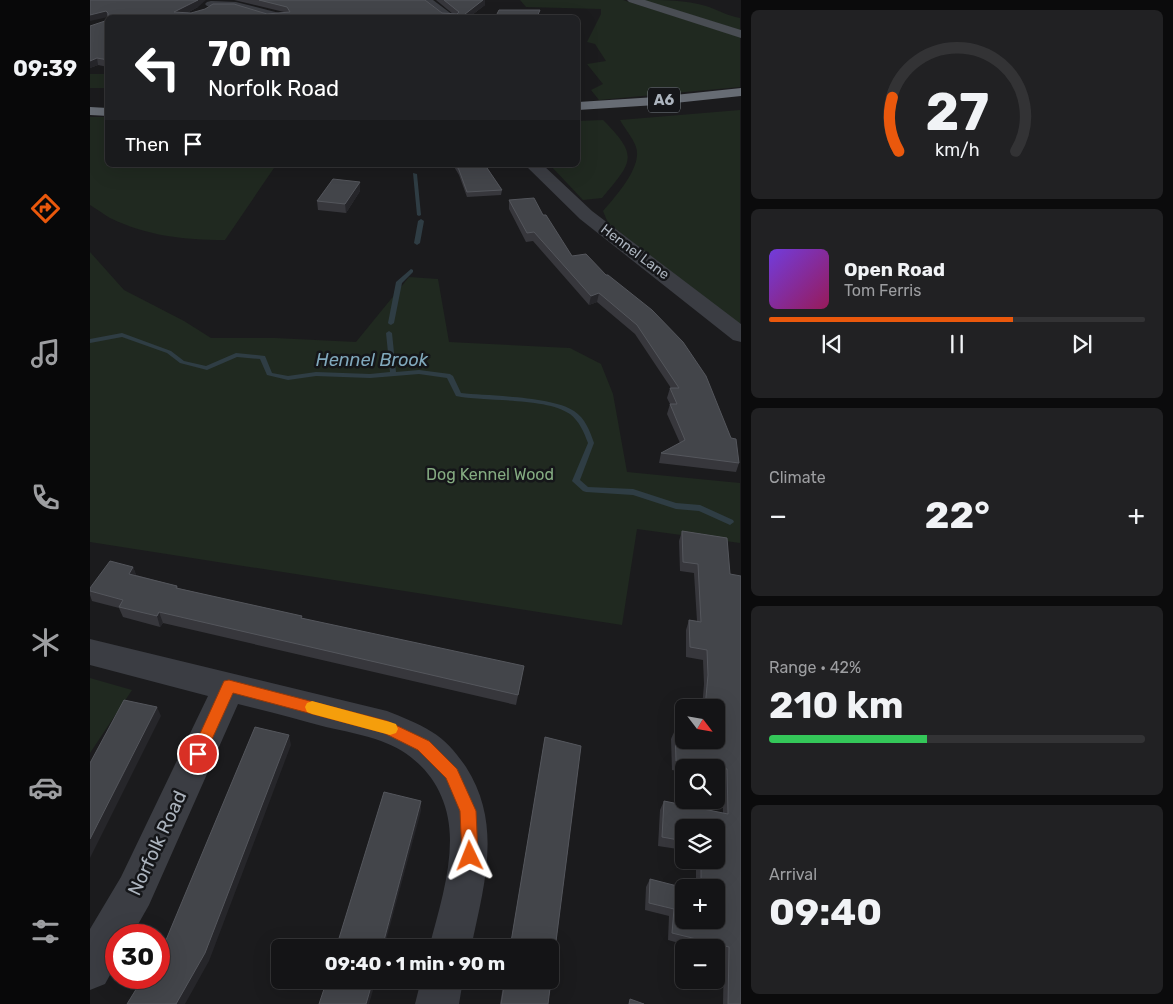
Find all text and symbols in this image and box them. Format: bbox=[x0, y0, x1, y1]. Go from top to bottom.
text: 70 m bbox=[208, 33, 291, 75]
icon: left bbox=[125, 35, 190, 100]
text: 09:39 bbox=[13, 55, 77, 82]
text: Norfolk Road bbox=[208, 75, 339, 102]
text: 27 bbox=[925, 81, 989, 143]
road number: A6 bbox=[648, 88, 680, 112]
icon: arrive bbox=[179, 130, 207, 158]
text: Then bbox=[125, 133, 169, 156]
text: km/h bbox=[935, 139, 979, 160]
icon: directions bbox=[28, 191, 63, 226]
street label: Hennel Lane bbox=[597, 221, 673, 283]
text: Open Road bbox=[844, 258, 945, 281]
text: Tom Ferris bbox=[844, 281, 921, 300]
icon: previous bbox=[818, 330, 846, 358]
icon: pause bbox=[943, 330, 971, 358]
icon: next bbox=[1068, 330, 1096, 358]
icon: music bbox=[28, 336, 63, 371]
water label: Hennel Brook bbox=[316, 349, 429, 371]
park label: Dog Kennel Wood bbox=[426, 465, 554, 484]
text: Climate bbox=[769, 468, 826, 487]
icon: phone bbox=[28, 480, 63, 515]
text: 22° bbox=[925, 492, 990, 538]
text: − bbox=[769, 499, 787, 532]
text: + bbox=[1128, 499, 1145, 532]
icon: climate bbox=[28, 625, 63, 660]
text: Range · 42% bbox=[769, 658, 861, 677]
text: 210 km bbox=[769, 682, 904, 728]
north arrow bbox=[675, 699, 725, 749]
map controls bbox=[675, 699, 725, 989]
pin bbox=[177, 733, 219, 775]
icon: arrive bbox=[184, 740, 212, 768]
button: search bbox=[675, 759, 725, 809]
icon: car bbox=[28, 770, 63, 805]
street label: Norfolk Road bbox=[123, 787, 191, 899]
button: layers bbox=[675, 819, 725, 869]
position arrow bbox=[443, 829, 495, 881]
text: Arrival bbox=[769, 865, 817, 884]
button: + bbox=[675, 879, 725, 929]
text: 09:40 bbox=[769, 889, 882, 935]
icon: filters bbox=[28, 914, 63, 949]
speed limit sign: 30 bbox=[105, 924, 170, 989]
button: − bbox=[675, 939, 725, 989]
text: 09:40 · 1 min · 90 m bbox=[325, 952, 505, 975]

